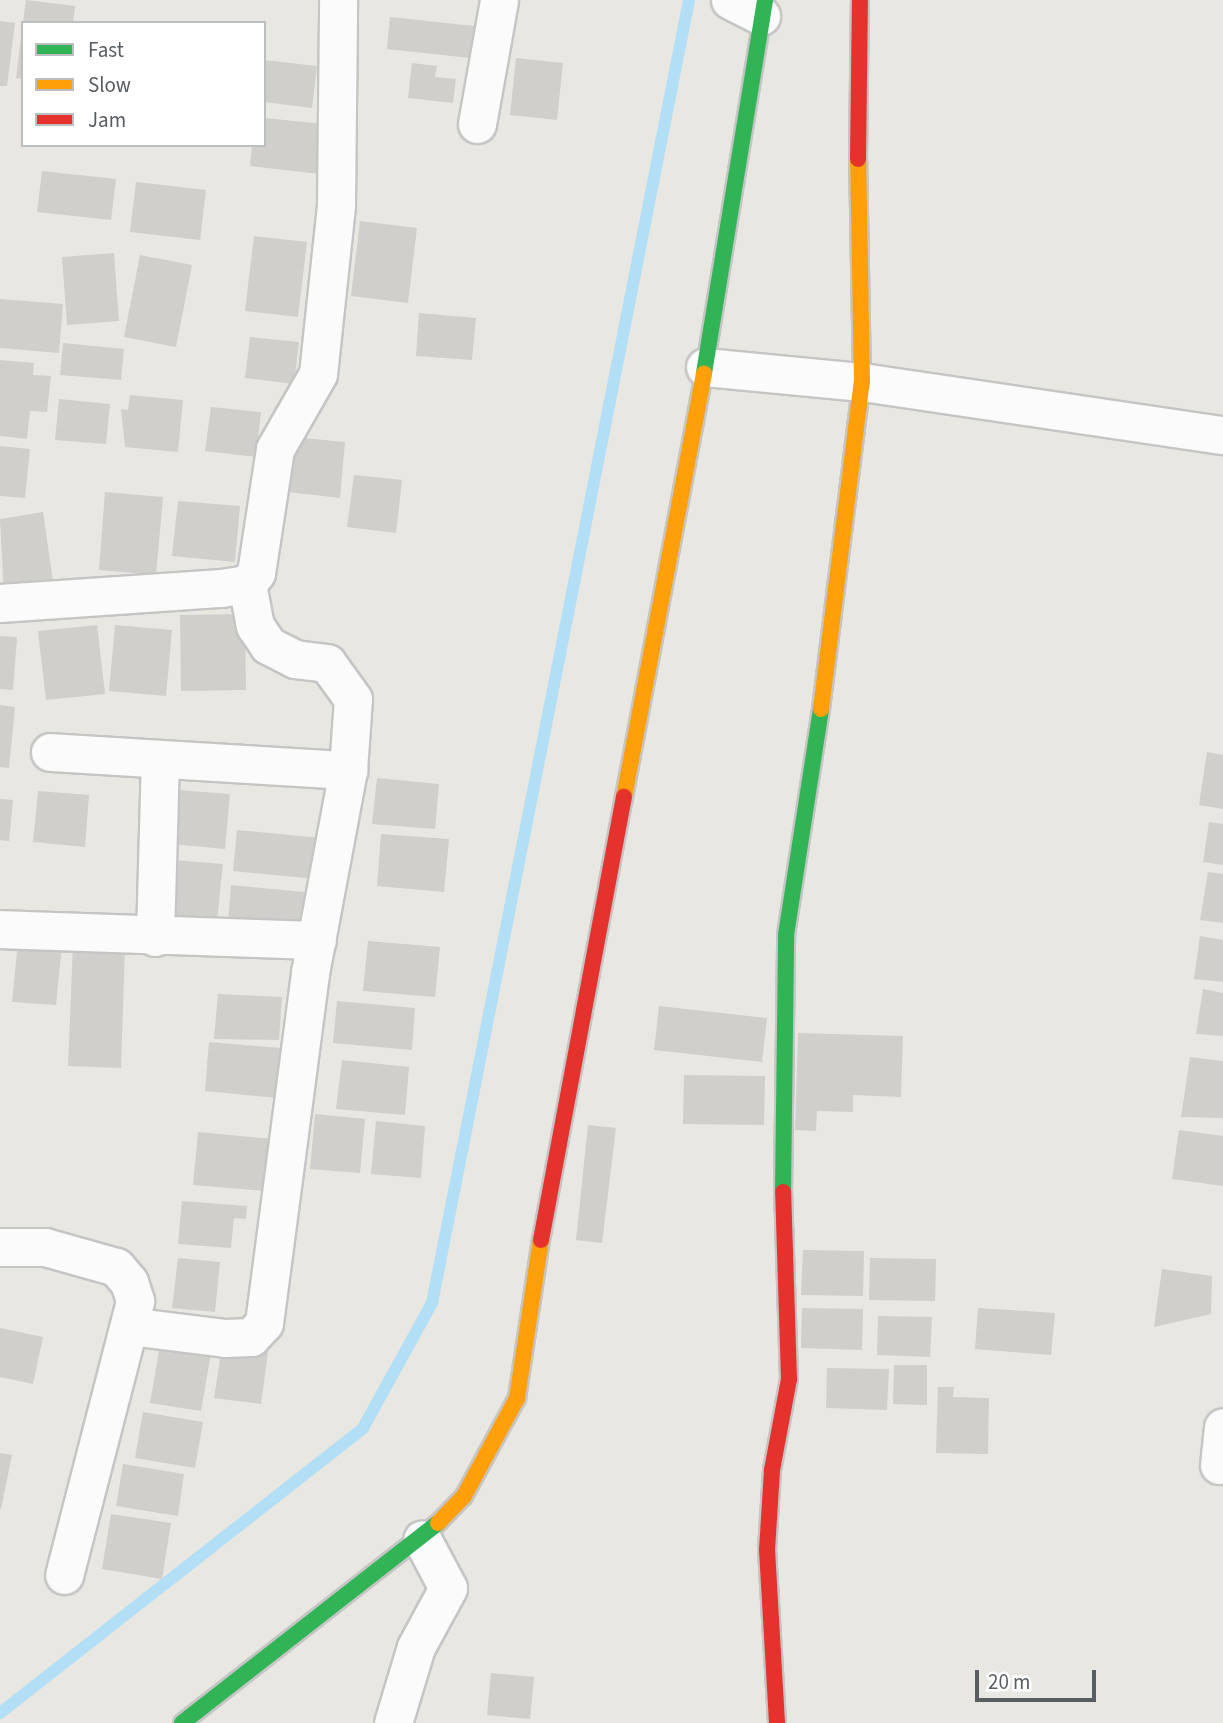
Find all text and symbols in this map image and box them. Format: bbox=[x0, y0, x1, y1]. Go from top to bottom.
legend bbox=[21, 21, 266, 147]
text: Fast bbox=[88, 35, 124, 65]
text: Slow bbox=[88, 70, 131, 100]
text: Jam bbox=[88, 105, 126, 135]
scale bar bbox=[978, 1656, 1099, 1700]
text: 20 m bbox=[988, 1667, 1030, 1697]

